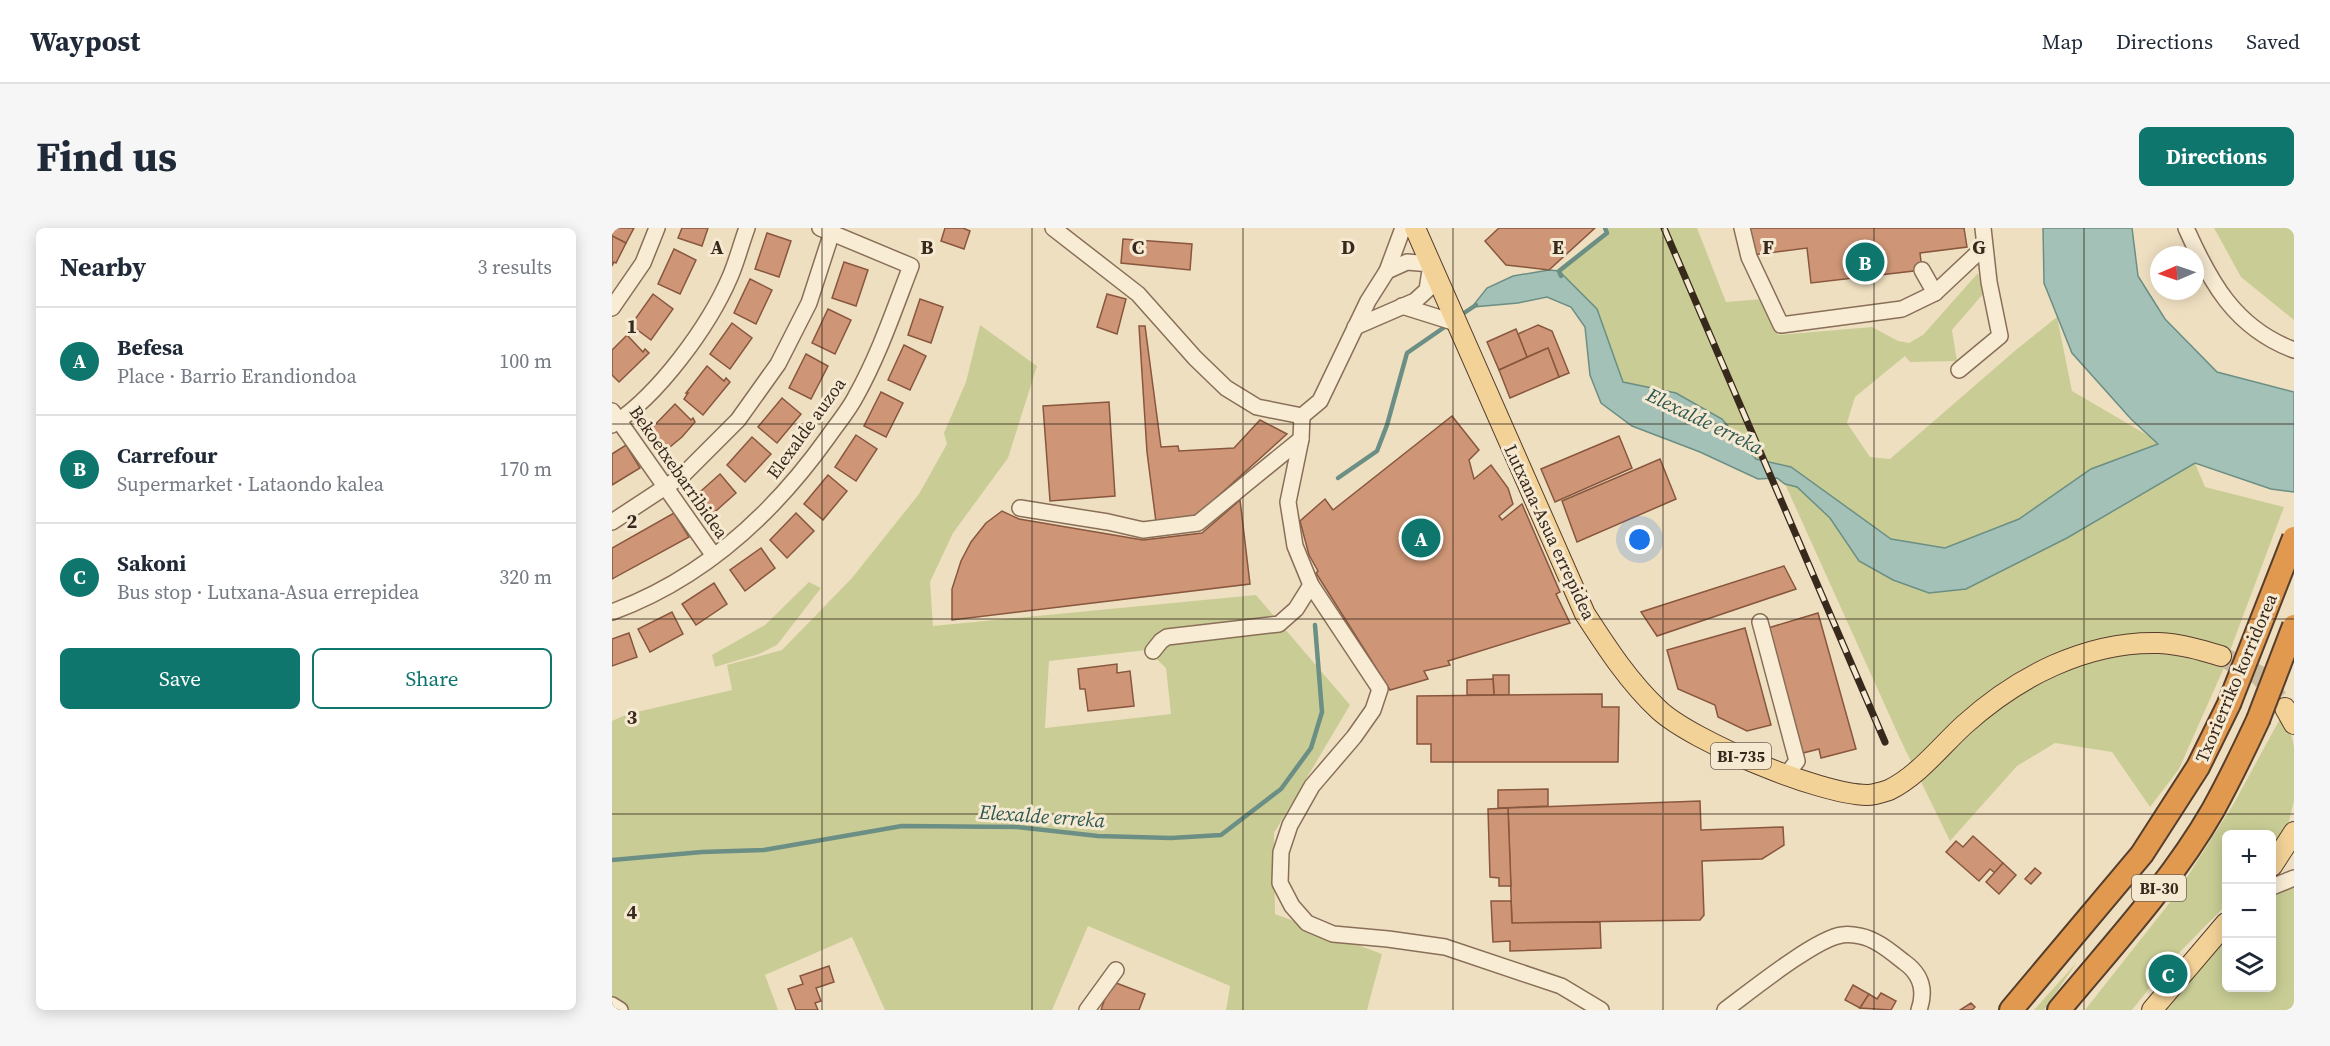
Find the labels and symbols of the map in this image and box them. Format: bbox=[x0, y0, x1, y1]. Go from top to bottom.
text: A bbox=[710, 233, 724, 261]
text: B bbox=[920, 233, 934, 261]
text: C bbox=[1132, 233, 1144, 261]
text: D bbox=[1341, 233, 1355, 261]
text: E bbox=[1552, 233, 1564, 261]
text: F bbox=[1762, 233, 1774, 261]
text: G bbox=[1972, 233, 1986, 261]
pin: B bbox=[1846, 240, 1884, 285]
north arrow bbox=[2150, 246, 2204, 300]
text: 1 bbox=[627, 312, 637, 340]
street label: Elexalde auzoa bbox=[761, 372, 852, 484]
water label: Elexalde erreka bbox=[1641, 380, 1768, 462]
street label: Bekoetxebarribidea bbox=[624, 401, 735, 544]
street label: Lutxana-Asua errepidea bbox=[1498, 440, 1602, 625]
text: 2 bbox=[627, 507, 638, 535]
pin: A bbox=[1402, 516, 1440, 560]
your location bbox=[1625, 525, 1654, 554]
street label: Txorierriko korridorea bbox=[2189, 589, 2283, 766]
text: 3 bbox=[627, 703, 638, 731]
road number: BI-735 bbox=[1711, 743, 1771, 769]
water label: Elexalde erreka bbox=[977, 798, 1107, 834]
road number: BI-30 bbox=[2132, 875, 2186, 901]
text: 4 bbox=[627, 898, 638, 926]
pin: C bbox=[2148, 952, 2188, 996]

